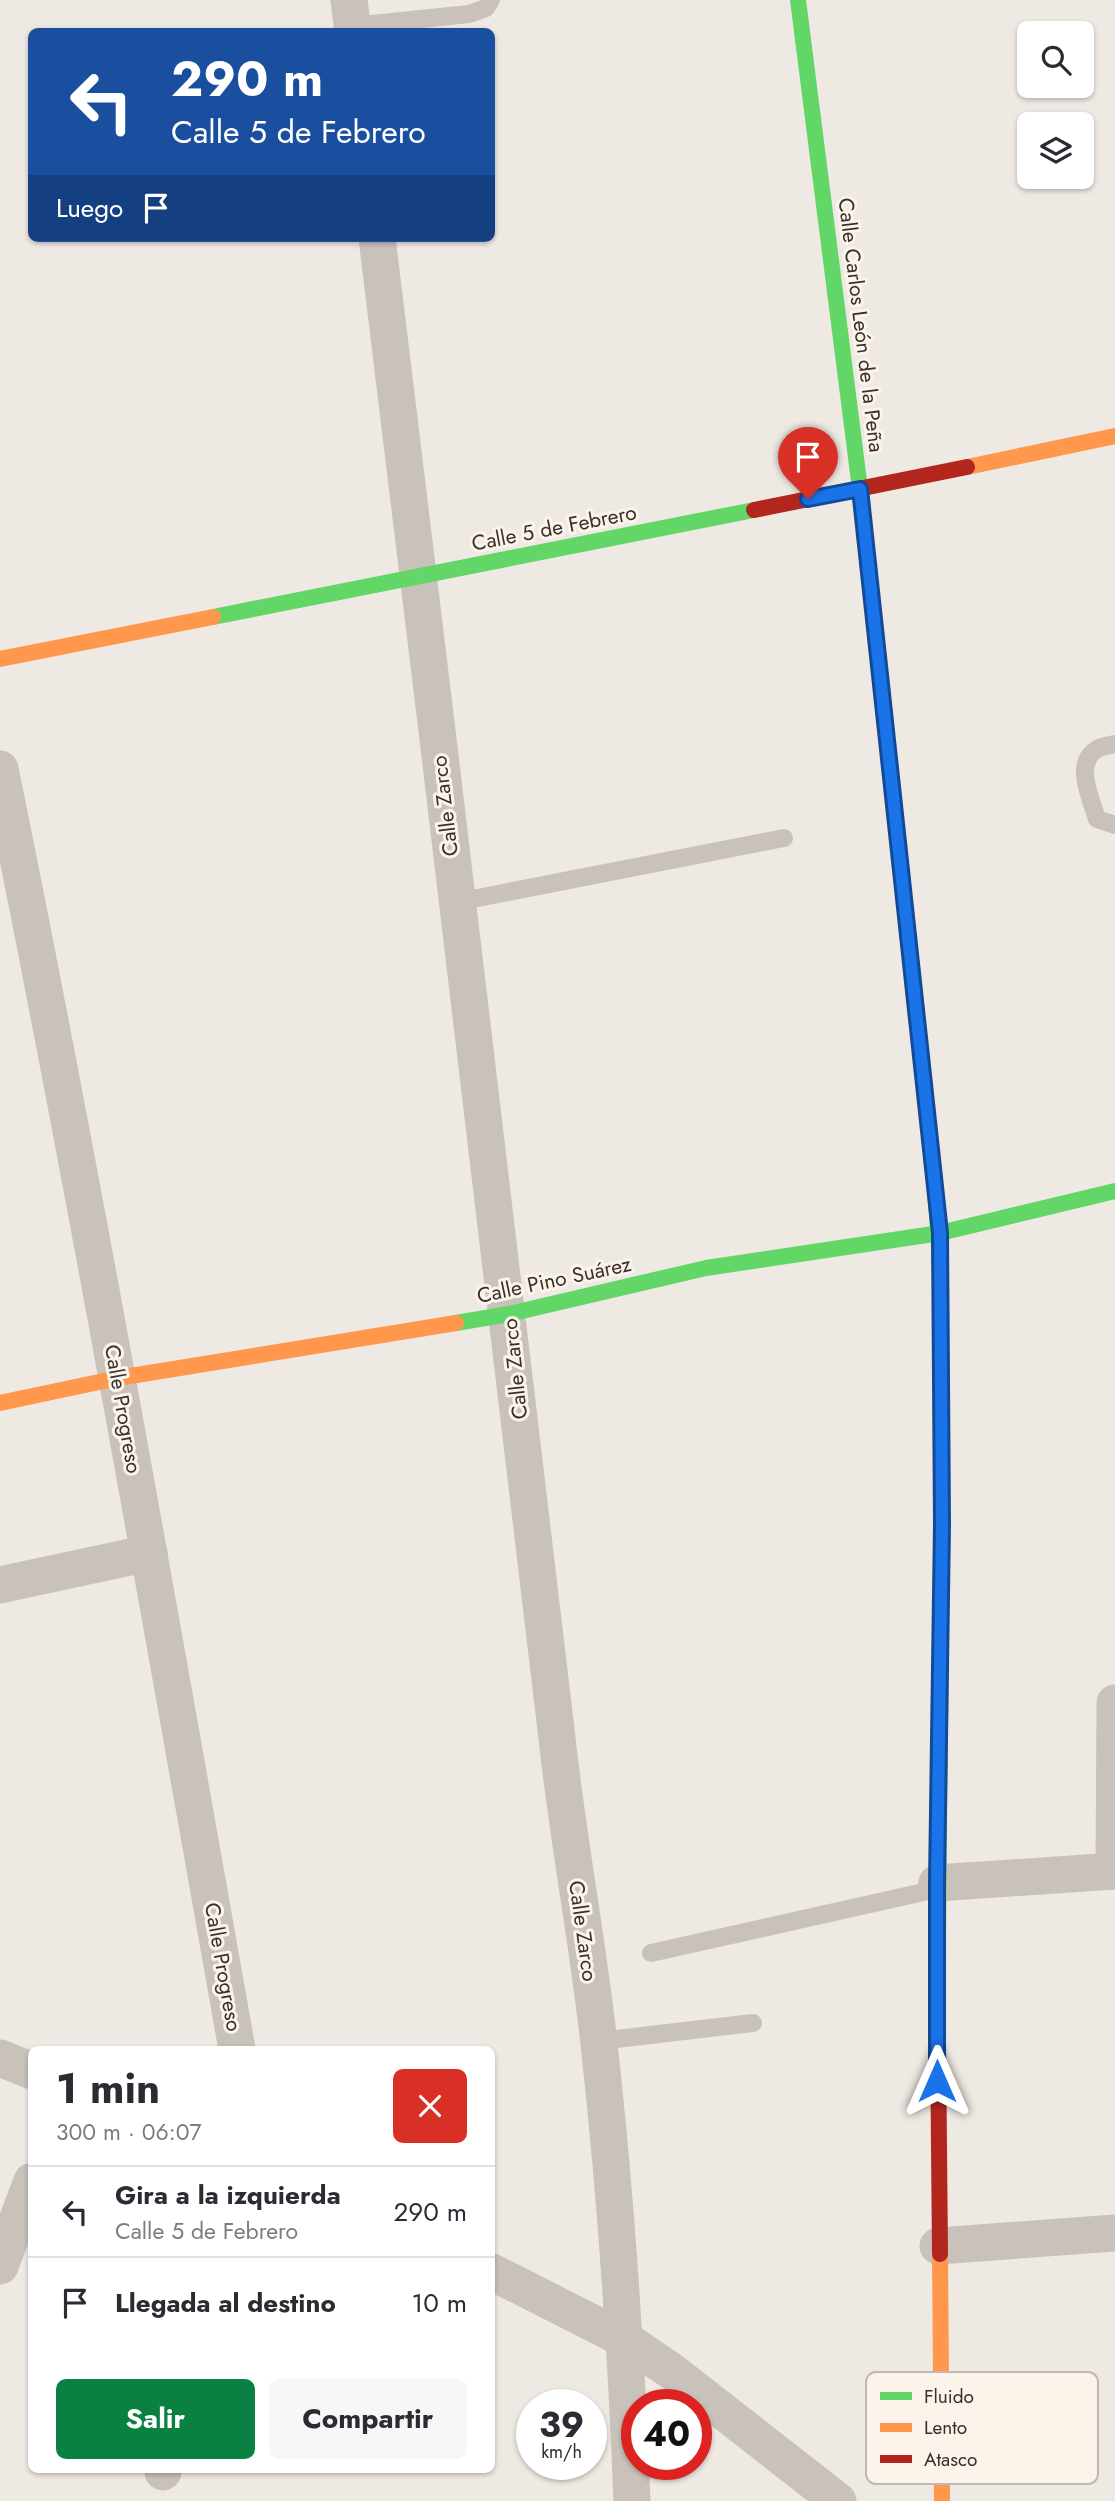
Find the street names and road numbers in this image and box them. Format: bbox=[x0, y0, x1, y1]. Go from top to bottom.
street label: Calle Carlos León de la Peña bbox=[831, 196, 891, 454]
street label: Calle 5 de Febrero bbox=[469, 497, 639, 559]
street label: Calle Zarco bbox=[424, 754, 466, 858]
street label: Calle Pino Suárez bbox=[474, 1249, 634, 1311]
street label: Calle Zarco bbox=[495, 1317, 535, 1421]
street label: Calle Progreso bbox=[97, 1342, 149, 1476]
street label: Calle Zarco bbox=[561, 1879, 605, 1983]
street label: Calle Progreso bbox=[197, 1900, 249, 2034]

